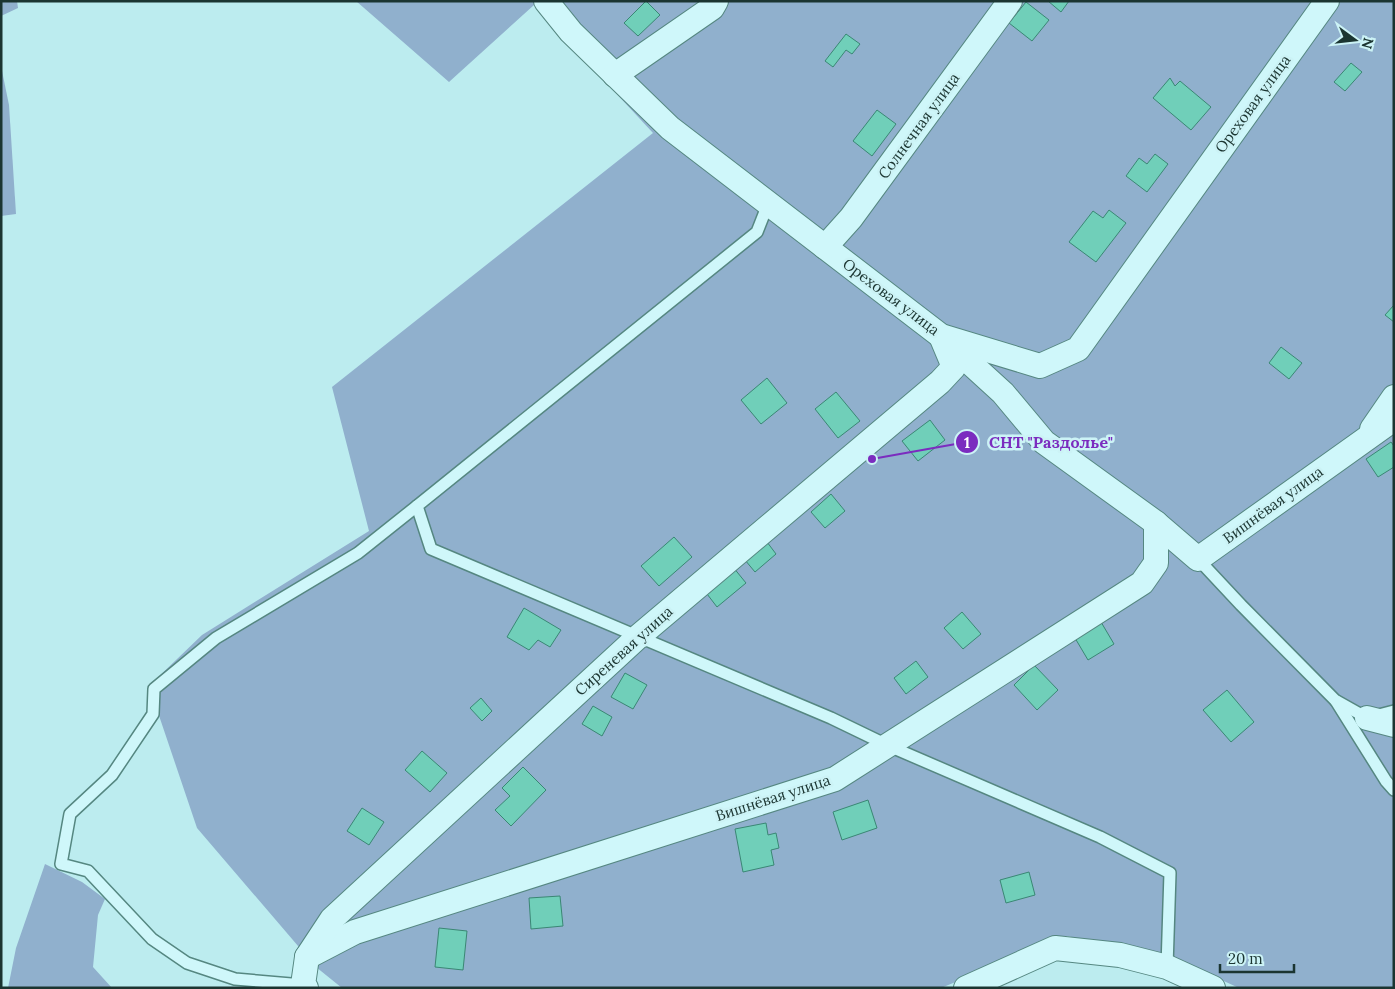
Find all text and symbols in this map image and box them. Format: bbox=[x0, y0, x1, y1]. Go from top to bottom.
north arrow bbox=[1330, 15, 1380, 65]
text: N bbox=[1357, 36, 1378, 51]
street label: Ореховая улица bbox=[1211, 51, 1295, 156]
street label: Солнечная улица bbox=[874, 69, 964, 182]
street label: Ореховая улица bbox=[839, 254, 944, 339]
callout: СНТ "Раздолье" bbox=[954, 427, 1123, 458]
text: СНТ "Раздолье" bbox=[989, 432, 1113, 452]
text: 1 bbox=[964, 433, 970, 452]
street label: Вишнёвая улица bbox=[1219, 462, 1327, 547]
street label: Сиреневая улица bbox=[571, 601, 677, 700]
street label: Вишнёвая улица bbox=[713, 770, 833, 825]
scale bar bbox=[1220, 942, 1294, 974]
text: 20 m bbox=[1228, 949, 1263, 968]

